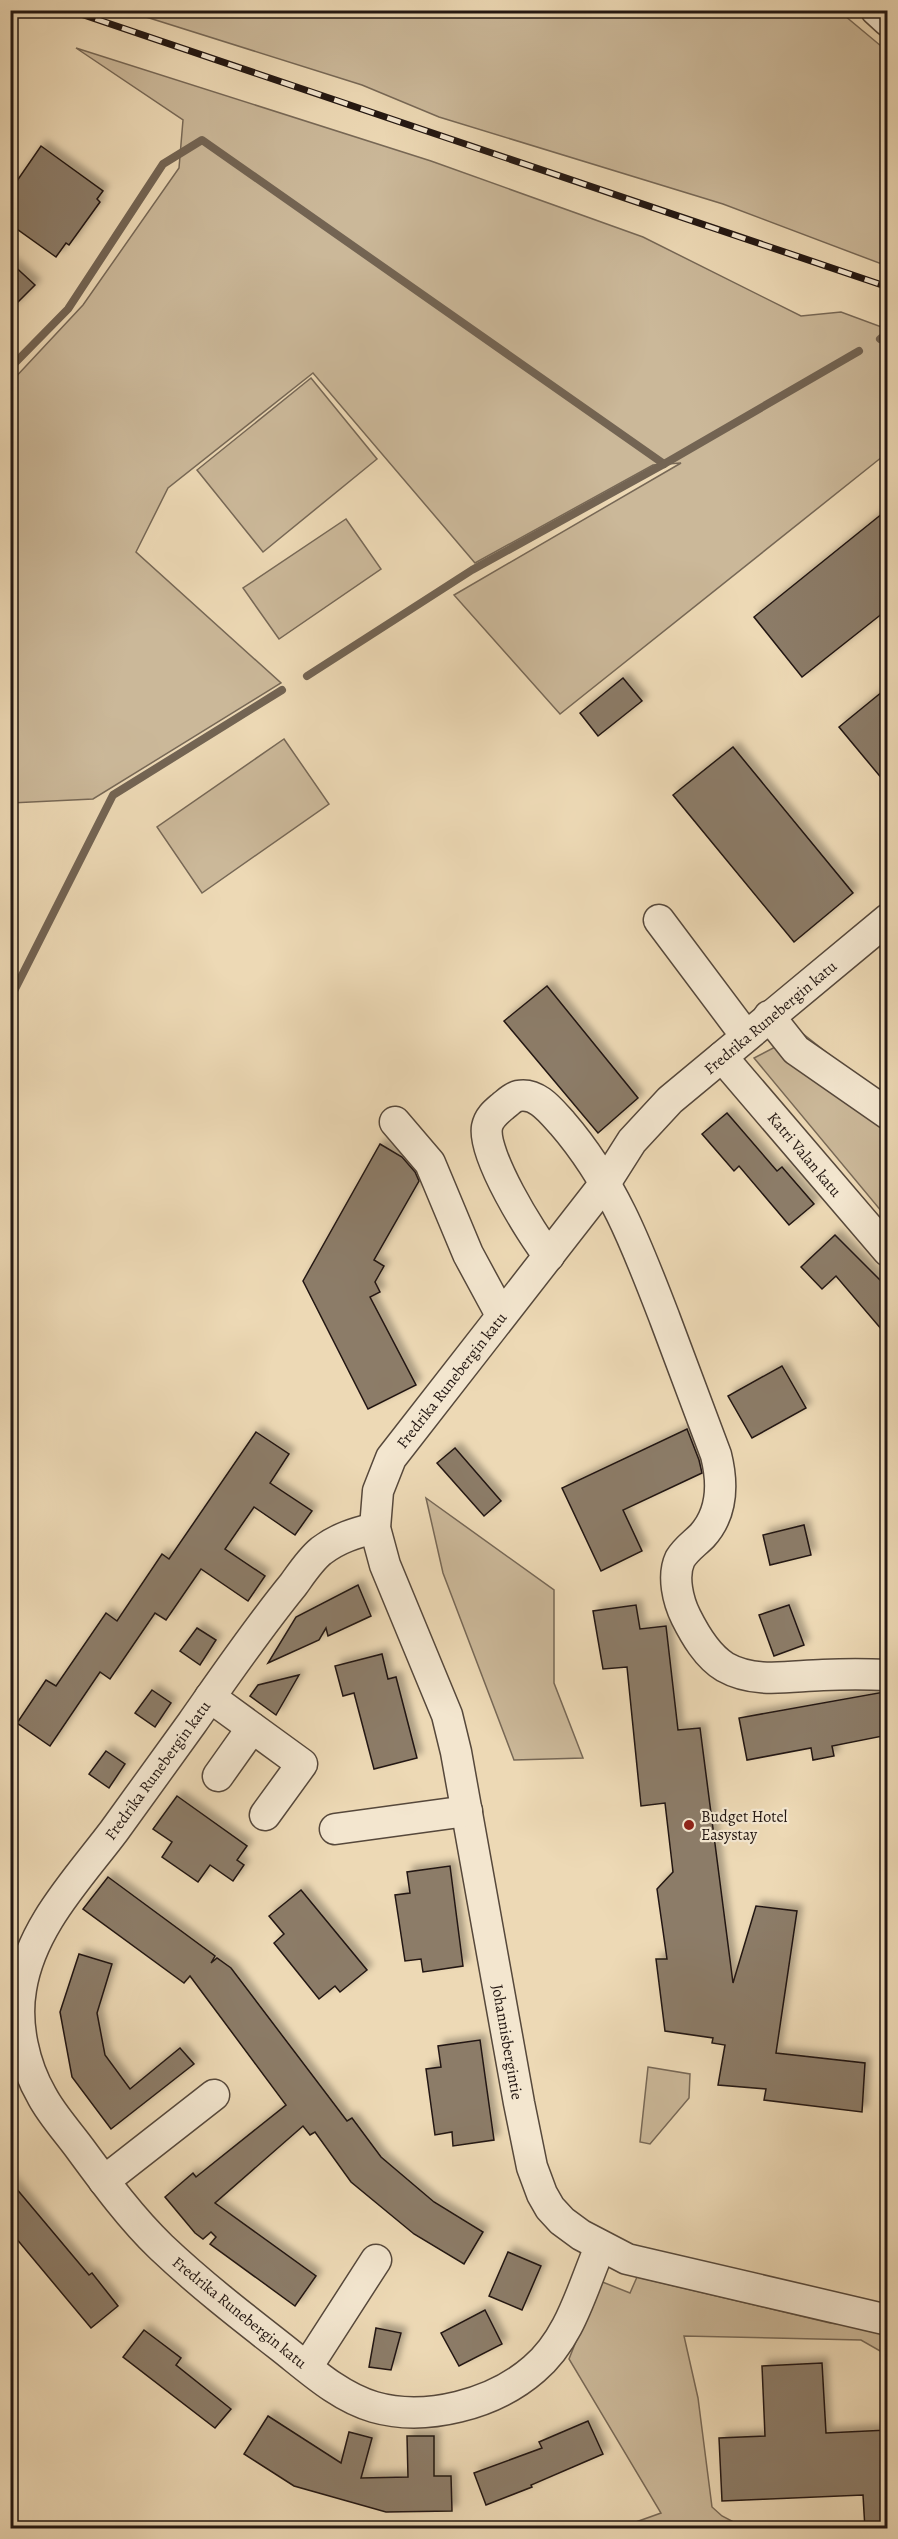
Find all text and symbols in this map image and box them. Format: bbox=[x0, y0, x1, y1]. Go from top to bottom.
street label: Fredrika Runebergin katu bbox=[699, 955, 842, 1080]
street label: Katri Valan katu bbox=[762, 1107, 847, 1202]
street label: Fredrika Runebergin katu bbox=[392, 1308, 512, 1453]
street label: Fredrika Runebergin katu bbox=[100, 1696, 216, 1845]
place label: Budget Hotel Easystay bbox=[701, 1806, 788, 1846]
marker: Budget Hotel Easystay bbox=[682, 1818, 696, 1832]
street label: Johannisbergintie bbox=[486, 1983, 528, 2102]
street label: Fredrika Runebergin katu bbox=[167, 2252, 312, 2374]

